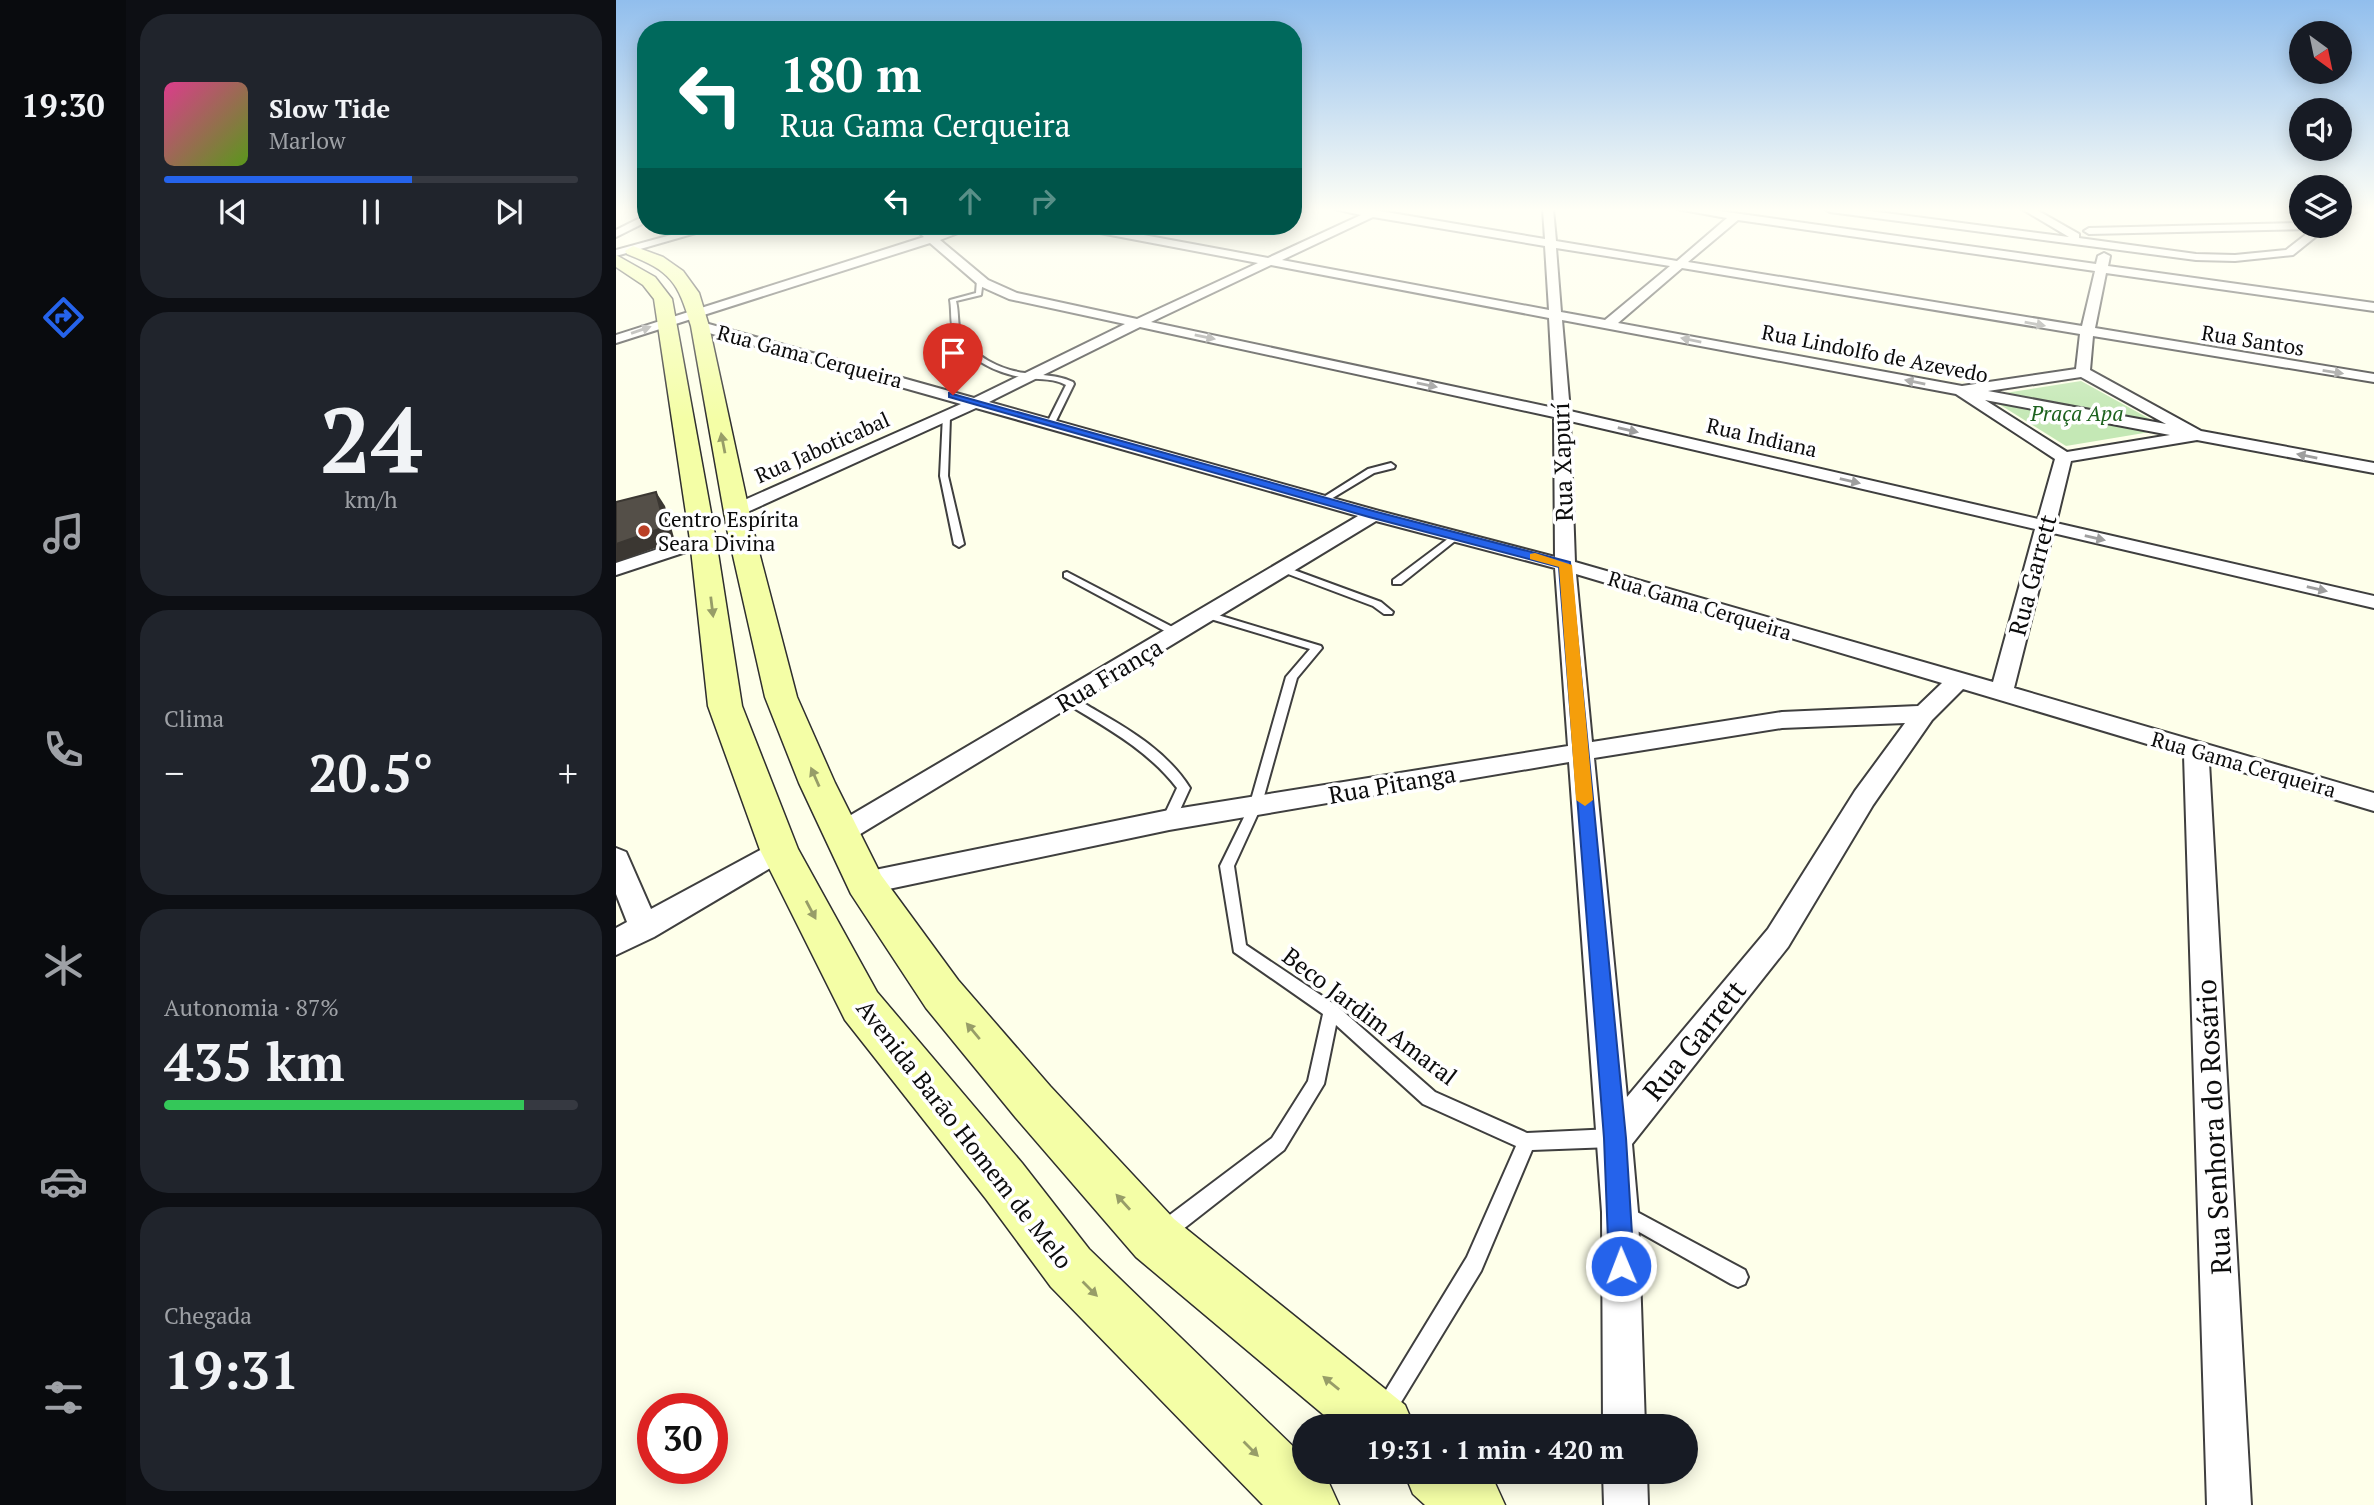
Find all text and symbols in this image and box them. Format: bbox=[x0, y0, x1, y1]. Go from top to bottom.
north arrow bbox=[2289, 21, 2352, 84]
map controls bbox=[2289, 21, 2352, 238]
text: 180 m bbox=[780, 41, 922, 106]
icon: left bbox=[665, 49, 756, 140]
text: 19:30 bbox=[21, 84, 105, 126]
text: Slow Tide bbox=[269, 91, 390, 125]
button: sound bbox=[2289, 98, 2352, 161]
text: Rua Gama Cerqueira bbox=[780, 104, 1071, 146]
text: Marlow bbox=[269, 125, 346, 156]
button: layers bbox=[2289, 175, 2352, 238]
icon: left bbox=[878, 182, 916, 220]
icon: ahead bbox=[951, 182, 989, 220]
icon: right bbox=[1024, 182, 1062, 220]
icon: previous bbox=[214, 193, 252, 231]
icon: pause bbox=[352, 193, 390, 231]
icon: next bbox=[490, 193, 528, 231]
icon: directions bbox=[39, 293, 88, 342]
street label: Rua Lindolfo de Azevedo bbox=[1759, 317, 1991, 389]
street label: Rua Gama Cerqueira bbox=[714, 318, 906, 394]
street label: Rua Santos bbox=[2199, 318, 2307, 362]
one-way arrow bbox=[2025, 319, 2047, 330]
pin bbox=[923, 323, 983, 395]
one-way arrow bbox=[631, 324, 652, 335]
one-way arrow bbox=[1194, 332, 1216, 343]
icon: arrive bbox=[934, 334, 972, 372]
one-way arrow bbox=[1680, 335, 1702, 346]
one-way arrow bbox=[2322, 367, 2344, 378]
one-way arrow bbox=[1904, 377, 1926, 388]
text: 24 bbox=[320, 378, 422, 499]
one-way arrow bbox=[1416, 380, 1438, 391]
park label: Praça Apa bbox=[2030, 399, 2123, 427]
street label: Rua Xapurí bbox=[1544, 402, 1580, 522]
street label: Rua Jaboticabal bbox=[750, 405, 894, 489]
street label: Rua Indiana bbox=[1704, 411, 1820, 463]
one-way arrow bbox=[1617, 424, 1639, 435]
one-way arrow bbox=[718, 432, 729, 454]
one-way arrow bbox=[2296, 450, 2318, 461]
one-way arrow bbox=[1839, 476, 1861, 487]
text: km/h bbox=[344, 484, 398, 515]
place label: Centro Espírita Seara Divina bbox=[658, 505, 799, 557]
icon: music bbox=[39, 509, 88, 558]
street label: Rua Garrett bbox=[2001, 511, 2064, 639]
marker: Centro Espírita Seara Divina bbox=[636, 523, 652, 539]
one-way arrow bbox=[2084, 533, 2106, 544]
street label: Rua Gama Cerqueira bbox=[1605, 564, 1796, 646]
one-way arrow bbox=[2306, 584, 2328, 595]
one-way arrow bbox=[706, 596, 717, 618]
street label: Rua França bbox=[1050, 631, 1168, 719]
text: Clima bbox=[164, 703, 224, 734]
street label: Rua Gama Cerqueira bbox=[2148, 724, 2340, 804]
icon: phone bbox=[39, 725, 88, 774]
text: 20.5° bbox=[308, 738, 434, 807]
text: − bbox=[164, 748, 184, 798]
text: + bbox=[558, 748, 578, 798]
street label: Rua Pitanga bbox=[1326, 757, 1458, 811]
one-way arrow bbox=[809, 766, 820, 787]
one-way arrow bbox=[805, 900, 816, 920]
street label: Beco Jardim Amaral bbox=[1276, 940, 1464, 1092]
icon: climate bbox=[39, 941, 88, 990]
street label: Rua Garrett bbox=[1634, 972, 1754, 1108]
street label: Rua Senhora do Rosário bbox=[2187, 978, 2239, 1276]
text: Autonomia · 87% bbox=[164, 992, 339, 1023]
street label: Avenida Barão Homem de Melo bbox=[850, 993, 1080, 1275]
one-way arrow bbox=[965, 1022, 981, 1040]
text: 435 km bbox=[164, 1027, 345, 1096]
icon: car bbox=[39, 1157, 88, 1206]
one-way arrow bbox=[1115, 1194, 1131, 1211]
position arrow bbox=[1584, 1229, 1658, 1303]
one-way arrow bbox=[1081, 1280, 1098, 1296]
text: Chegada bbox=[164, 1300, 252, 1331]
text: 19:31 bbox=[164, 1335, 299, 1404]
icon: filters bbox=[39, 1373, 88, 1422]
one-way arrow bbox=[1323, 1376, 1340, 1391]
speed limit sign: 30 bbox=[637, 1393, 728, 1484]
text: 19:31 · 1 min · 420 m bbox=[1366, 1432, 1624, 1466]
one-way arrow bbox=[1243, 1441, 1260, 1458]

